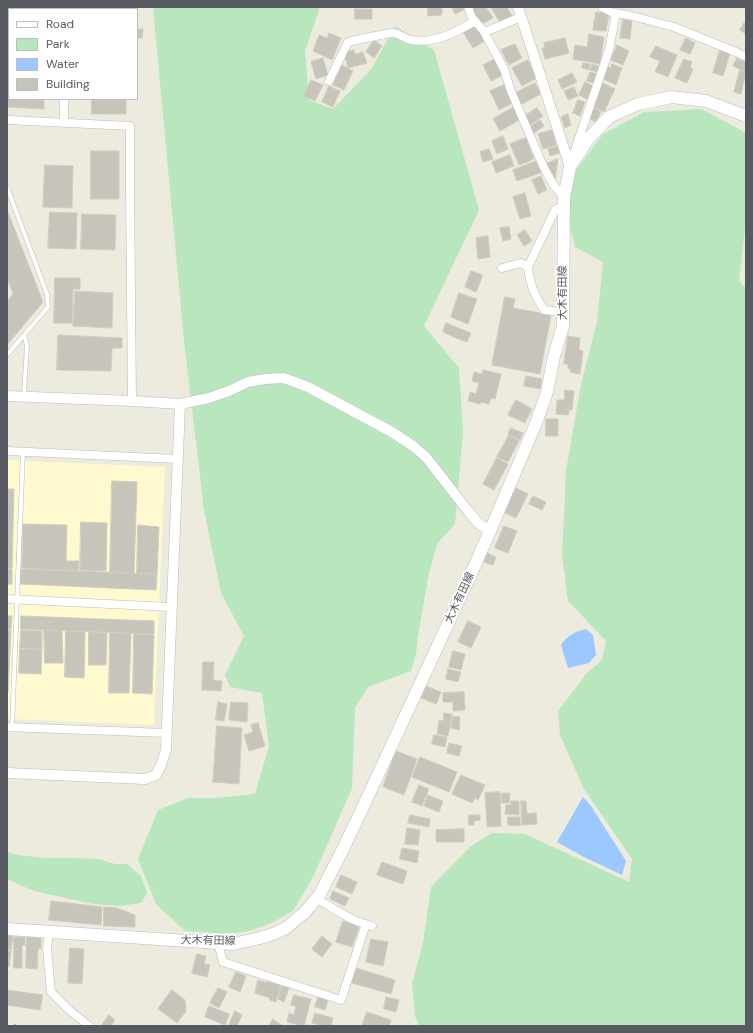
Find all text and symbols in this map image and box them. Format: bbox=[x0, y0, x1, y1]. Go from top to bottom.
legend bbox=[8, 8, 138, 100]
text: Road bbox=[46, 16, 74, 32]
text: Park bbox=[46, 36, 70, 52]
text: Water bbox=[46, 56, 79, 72]
text: Building bbox=[46, 76, 90, 92]
street label: 大木有田線 bbox=[556, 266, 570, 320]
street label: 大木有田線 bbox=[442, 570, 478, 626]
street label: 大木有田線 bbox=[180, 934, 236, 948]

